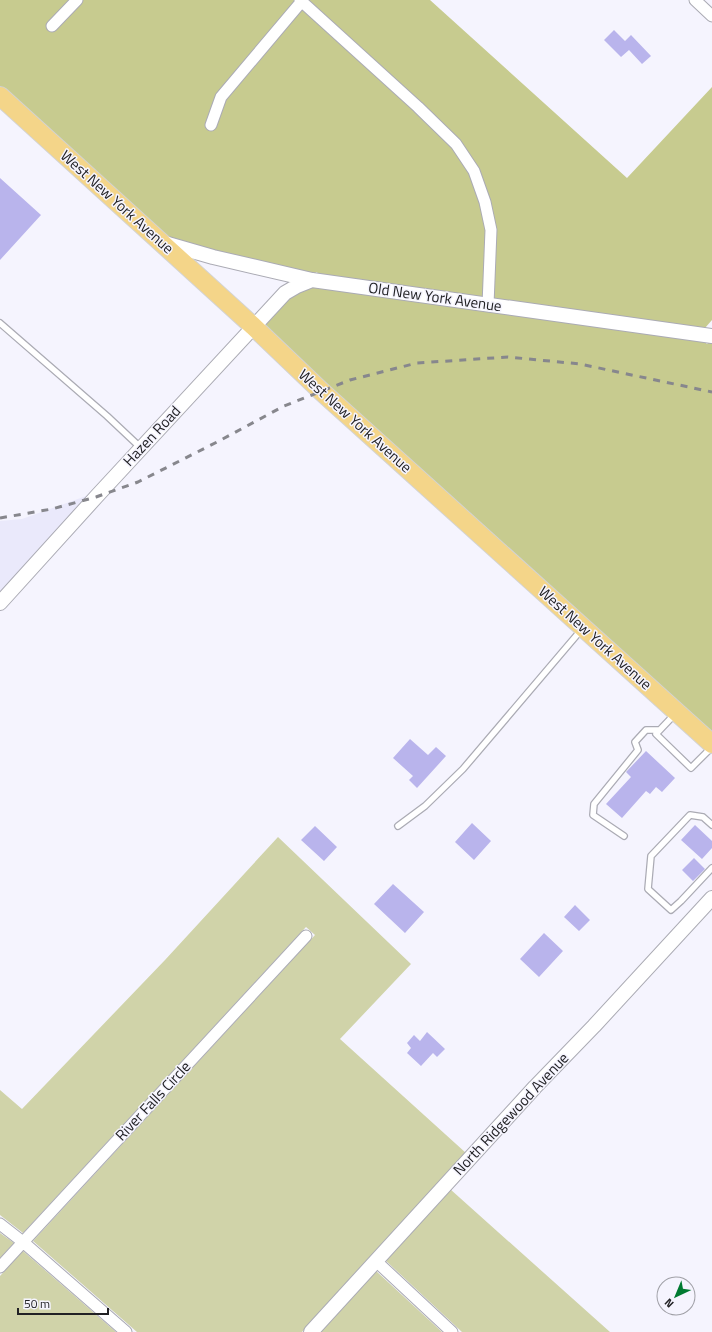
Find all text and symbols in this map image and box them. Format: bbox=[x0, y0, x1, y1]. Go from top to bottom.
street label: West New York Avenue bbox=[55, 144, 179, 259]
street label: Old New York Avenue bbox=[367, 276, 503, 317]
street label: West New York Avenue bbox=[293, 363, 417, 478]
street label: Hazen Road bbox=[117, 400, 186, 471]
street label: West New York Avenue bbox=[533, 580, 657, 695]
street label: North Ridgewood Avenue bbox=[447, 1047, 574, 1180]
street label: River Falls Circle bbox=[109, 1056, 196, 1146]
north arrow bbox=[656, 1276, 696, 1316]
scale bar bbox=[18, 1290, 108, 1316]
text: 50 m bbox=[24, 1294, 50, 1313]
text: N bbox=[661, 1295, 677, 1312]

